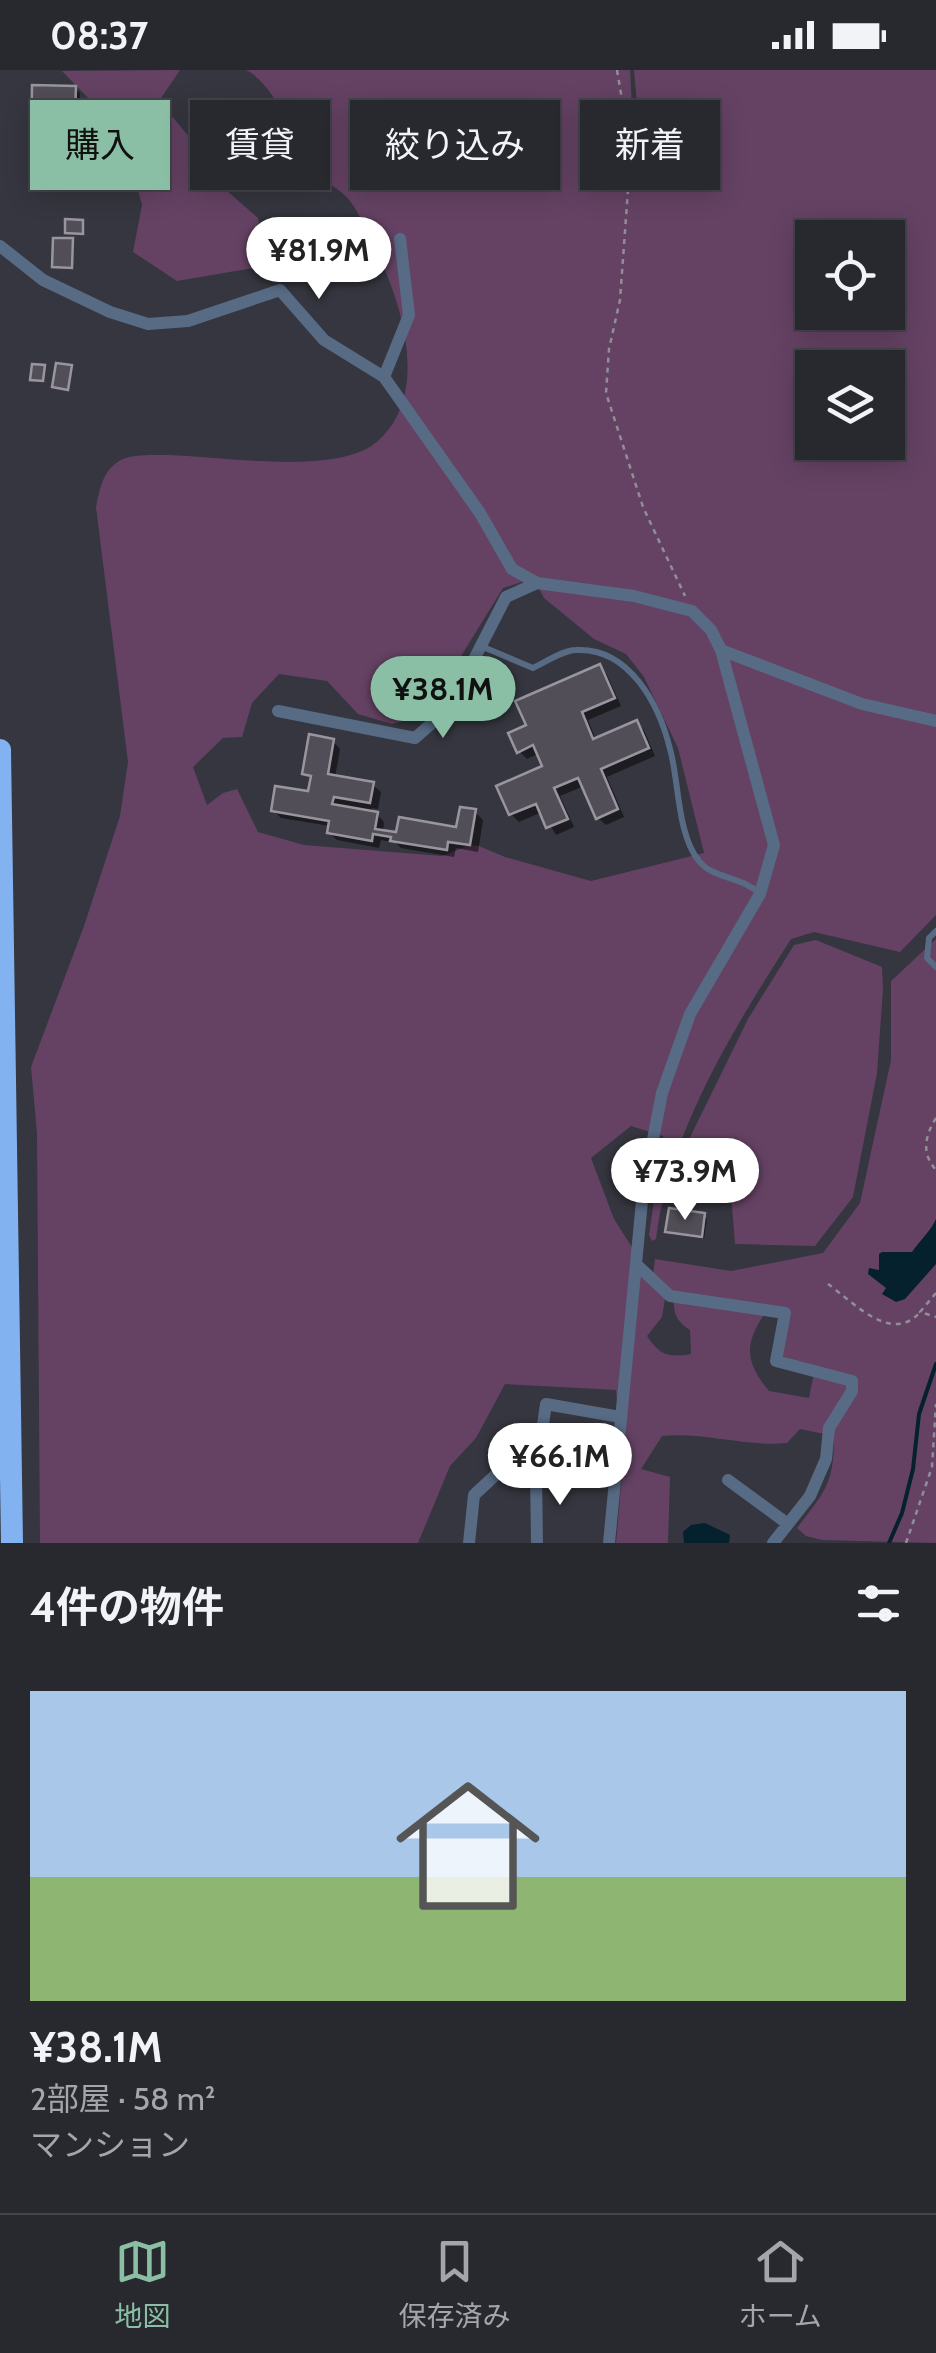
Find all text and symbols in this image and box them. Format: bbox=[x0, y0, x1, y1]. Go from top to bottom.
text: 08:37 bbox=[50, 12, 148, 59]
chip: 購入 bbox=[30, 100, 170, 190]
chip: 賃貸 bbox=[190, 100, 330, 190]
chip: 絞り込み bbox=[350, 100, 560, 190]
chip: 新着 bbox=[580, 100, 720, 190]
pin: ¥81.9M bbox=[238, 217, 400, 302]
map controls bbox=[795, 220, 905, 460]
button: locate bbox=[795, 220, 905, 330]
text: ¥81.9M bbox=[268, 230, 370, 269]
button: layers bbox=[795, 350, 905, 460]
pin: ¥38.1M bbox=[362, 656, 524, 741]
text: ¥38.1M bbox=[393, 669, 493, 708]
pin: ¥73.9M bbox=[604, 1138, 766, 1223]
text: ¥73.9M bbox=[633, 1151, 737, 1190]
pin: ¥66.1M bbox=[479, 1423, 641, 1508]
text: ¥66.1M bbox=[510, 1436, 610, 1475]
icon: filters bbox=[851, 1576, 906, 1631]
text: 4件の物件 bbox=[30, 1581, 224, 1633]
icon: home bbox=[378, 1756, 558, 1936]
text: ¥38.1M bbox=[30, 2021, 162, 2073]
text: 2部屋 · 58 m² bbox=[30, 2079, 215, 2118]
text: マンション bbox=[30, 2125, 190, 2164]
tab: 地図 bbox=[114, 2234, 170, 2334]
tab: 保存済み bbox=[398, 2234, 510, 2334]
tab: ホーム bbox=[739, 2234, 822, 2334]

